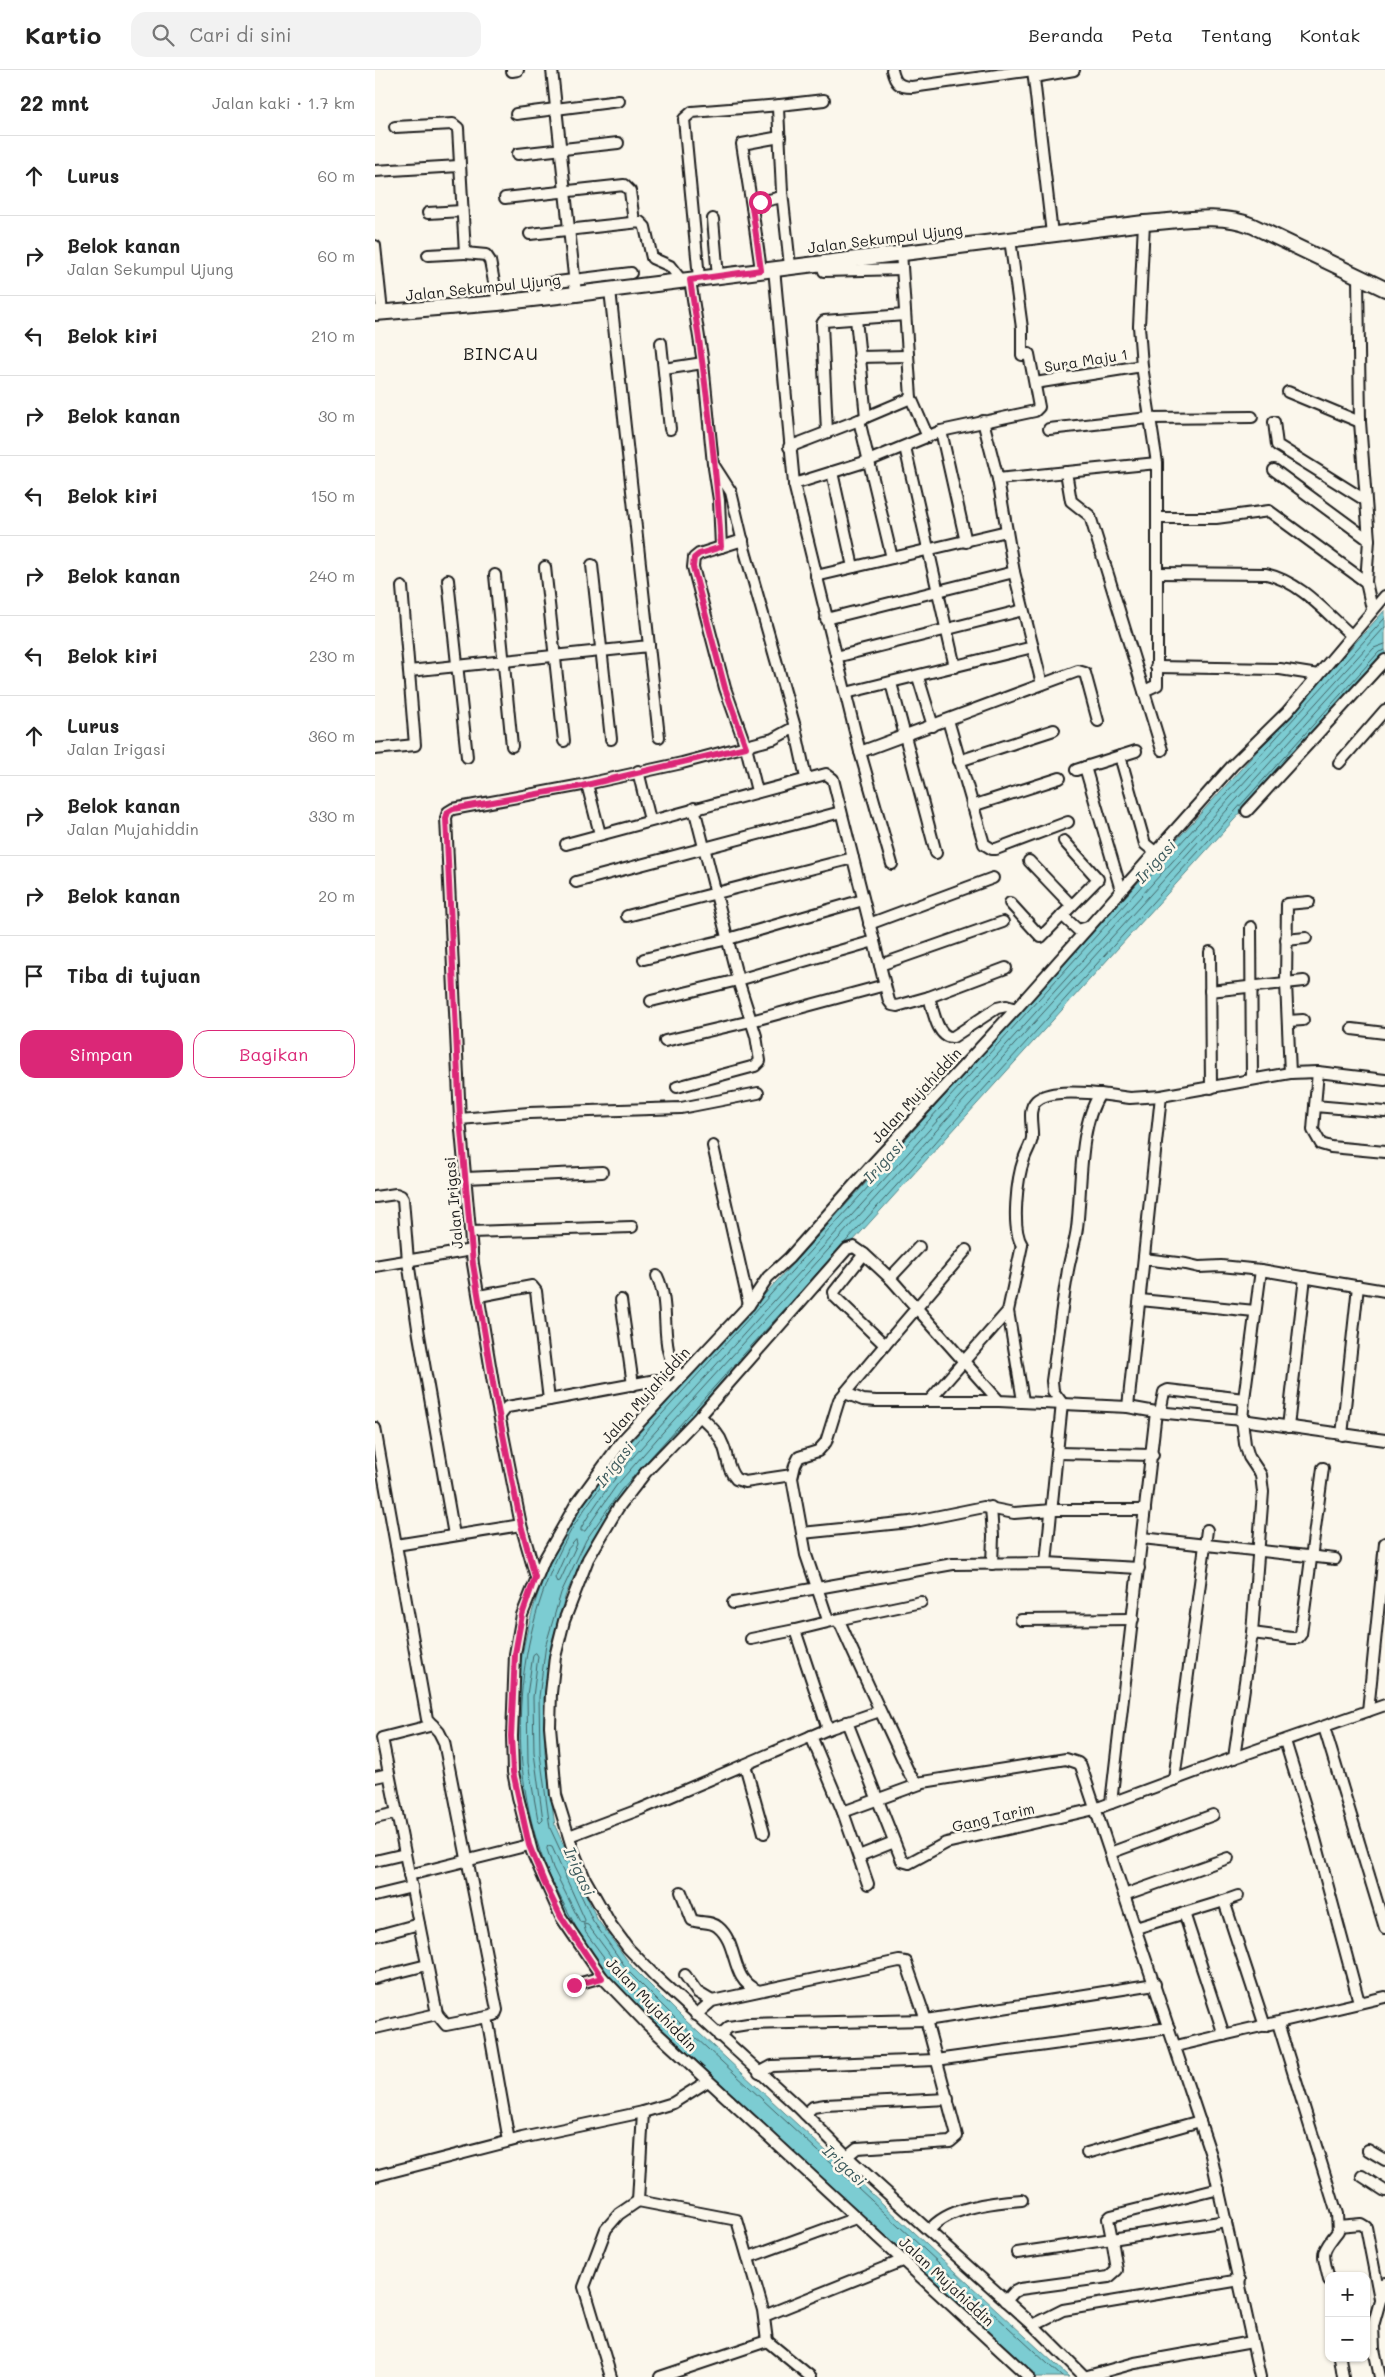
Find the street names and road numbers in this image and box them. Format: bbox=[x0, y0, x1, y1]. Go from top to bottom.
street label: Jalan Sekumpul Ujung bbox=[806, 219, 964, 257]
street label: Jalan Sekumpul Ujung bbox=[404, 269, 562, 305]
street label: Sura Maju 1 bbox=[1043, 344, 1129, 376]
street label: Jalan Mujahiddin bbox=[867, 1043, 965, 1147]
street label: Jalan Irigasi bbox=[439, 1156, 467, 1250]
street label: Jalan Mujahiddin bbox=[596, 1342, 694, 1448]
street label: Gang Tarim bbox=[950, 1798, 1036, 1836]
street label: Jalan Mujahiddin bbox=[602, 1953, 702, 2055]
street label: Jalan Mujahiddin bbox=[895, 2232, 999, 2330]

